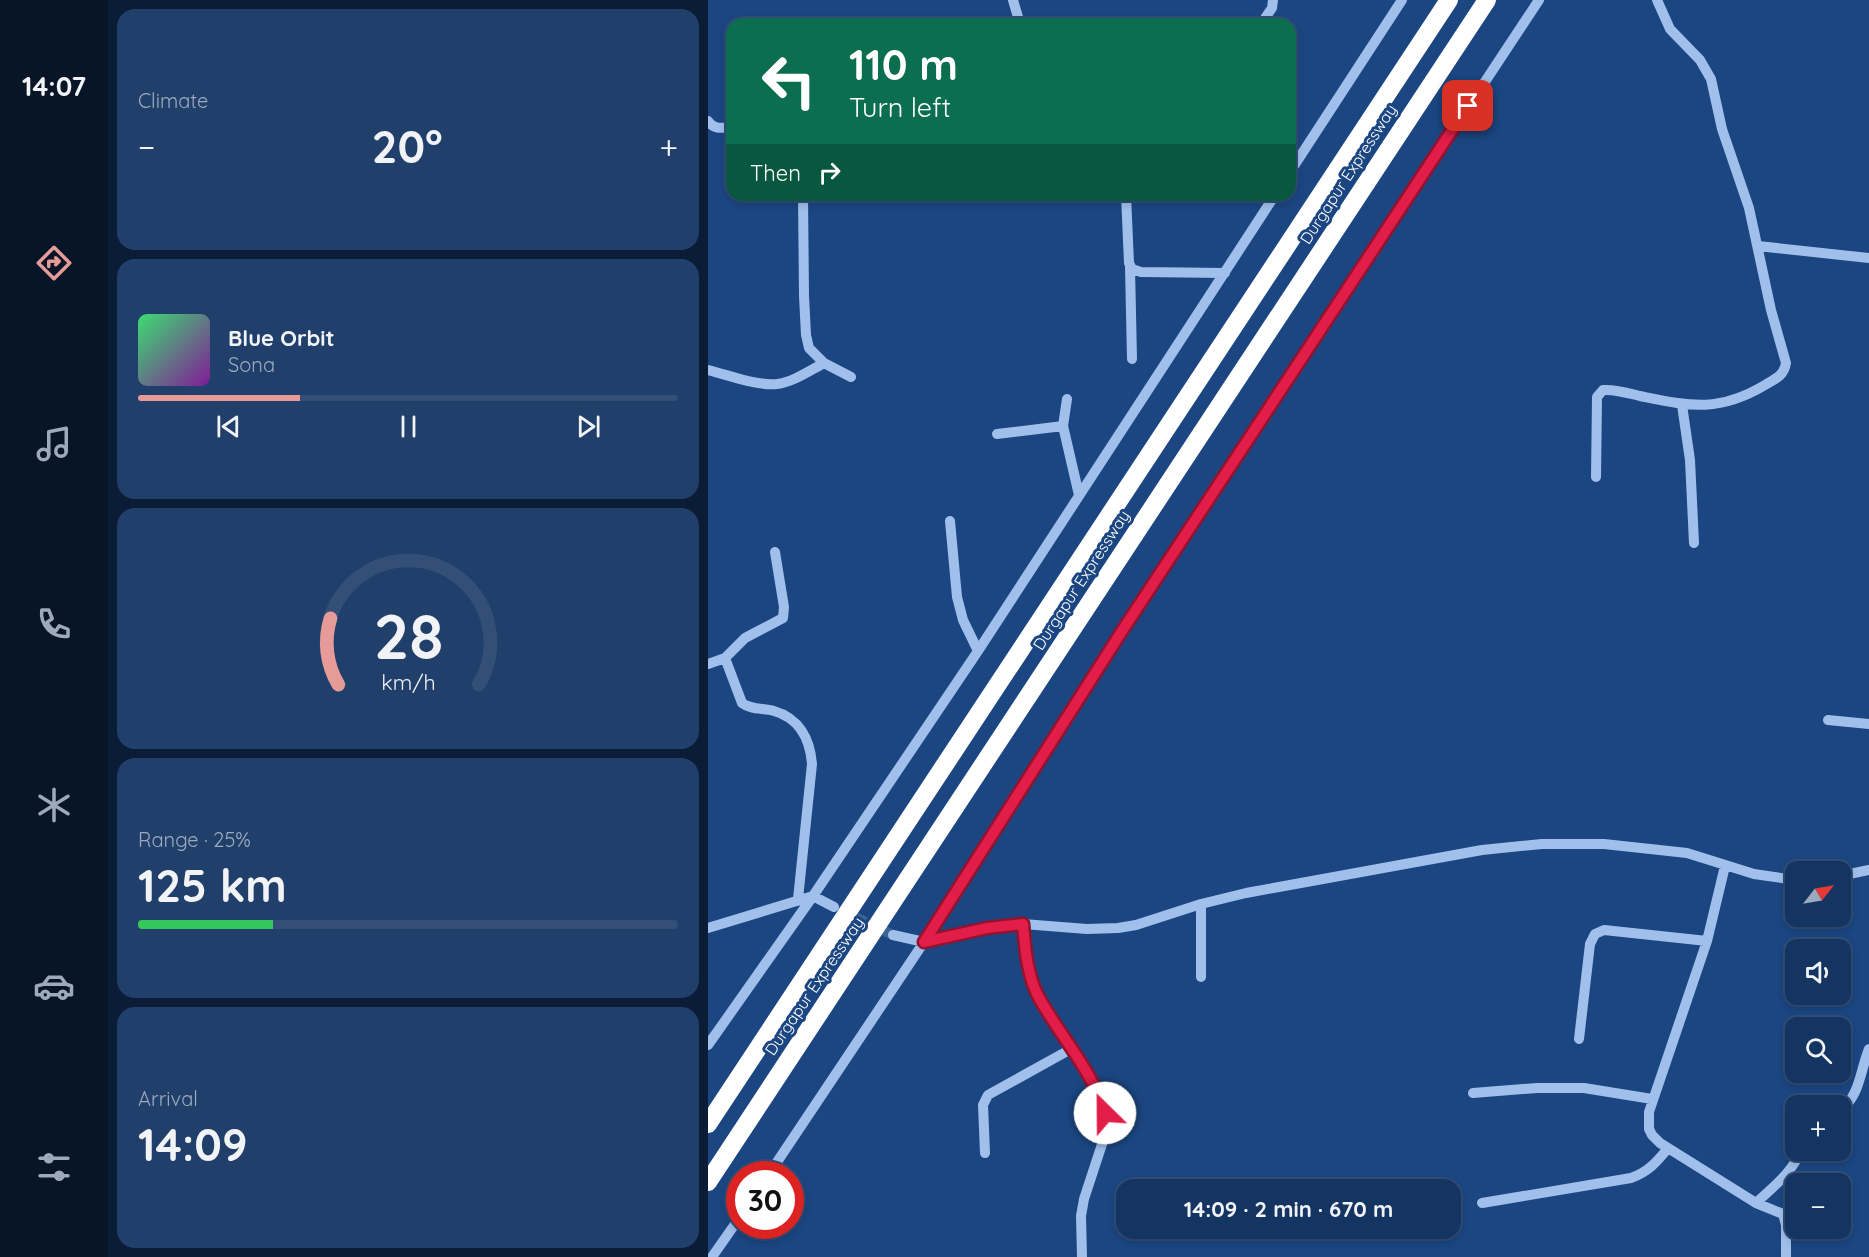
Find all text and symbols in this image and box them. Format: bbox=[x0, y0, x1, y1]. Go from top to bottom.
text: 110 m bbox=[849, 38, 958, 91]
icon: left bbox=[750, 42, 828, 120]
text: 14:07 bbox=[22, 69, 86, 103]
pin bbox=[1442, 80, 1493, 131]
text: Climate bbox=[138, 88, 208, 113]
icon: arrive bbox=[1451, 89, 1484, 122]
text: Turn left bbox=[849, 90, 951, 124]
street label: Durgapur Expressway bbox=[1295, 100, 1401, 248]
text: 20° bbox=[372, 118, 443, 174]
text: − bbox=[138, 126, 155, 167]
text: + bbox=[659, 126, 678, 167]
icon: right bbox=[813, 156, 846, 189]
text: Then bbox=[750, 159, 801, 187]
icon: directions bbox=[33, 242, 75, 284]
text: Blue Orbit bbox=[228, 324, 334, 352]
text: Sona bbox=[228, 352, 275, 377]
icon: previous bbox=[212, 410, 245, 443]
icon: pause bbox=[392, 410, 425, 443]
icon: next bbox=[572, 410, 605, 443]
icon: music bbox=[33, 423, 75, 465]
street label: Durgapur Expressway bbox=[1028, 506, 1134, 654]
text: 28 bbox=[373, 598, 443, 676]
icon: phone bbox=[33, 603, 75, 645]
text: km/h bbox=[381, 670, 435, 696]
icon: climate bbox=[33, 784, 75, 826]
text: Range · 25% bbox=[138, 827, 251, 852]
text: 125 km bbox=[138, 857, 287, 913]
north arrow bbox=[1785, 861, 1851, 927]
map controls bbox=[1785, 861, 1851, 1239]
street label: Durgapur Expressway bbox=[760, 913, 868, 1059]
button: sound bbox=[1785, 939, 1851, 1005]
icon: car bbox=[33, 965, 75, 1007]
button: search bbox=[1785, 1017, 1851, 1083]
position arrow bbox=[1073, 1081, 1137, 1145]
text: Arrival bbox=[138, 1086, 198, 1111]
button: + bbox=[1785, 1095, 1851, 1161]
text: 14:09 bbox=[138, 1116, 247, 1172]
icon: filters bbox=[33, 1146, 75, 1188]
speed limit sign: 30 bbox=[726, 1161, 804, 1239]
button: − bbox=[1785, 1173, 1851, 1239]
text: 14:09 · 2 min · 670 m bbox=[1184, 1195, 1393, 1223]

